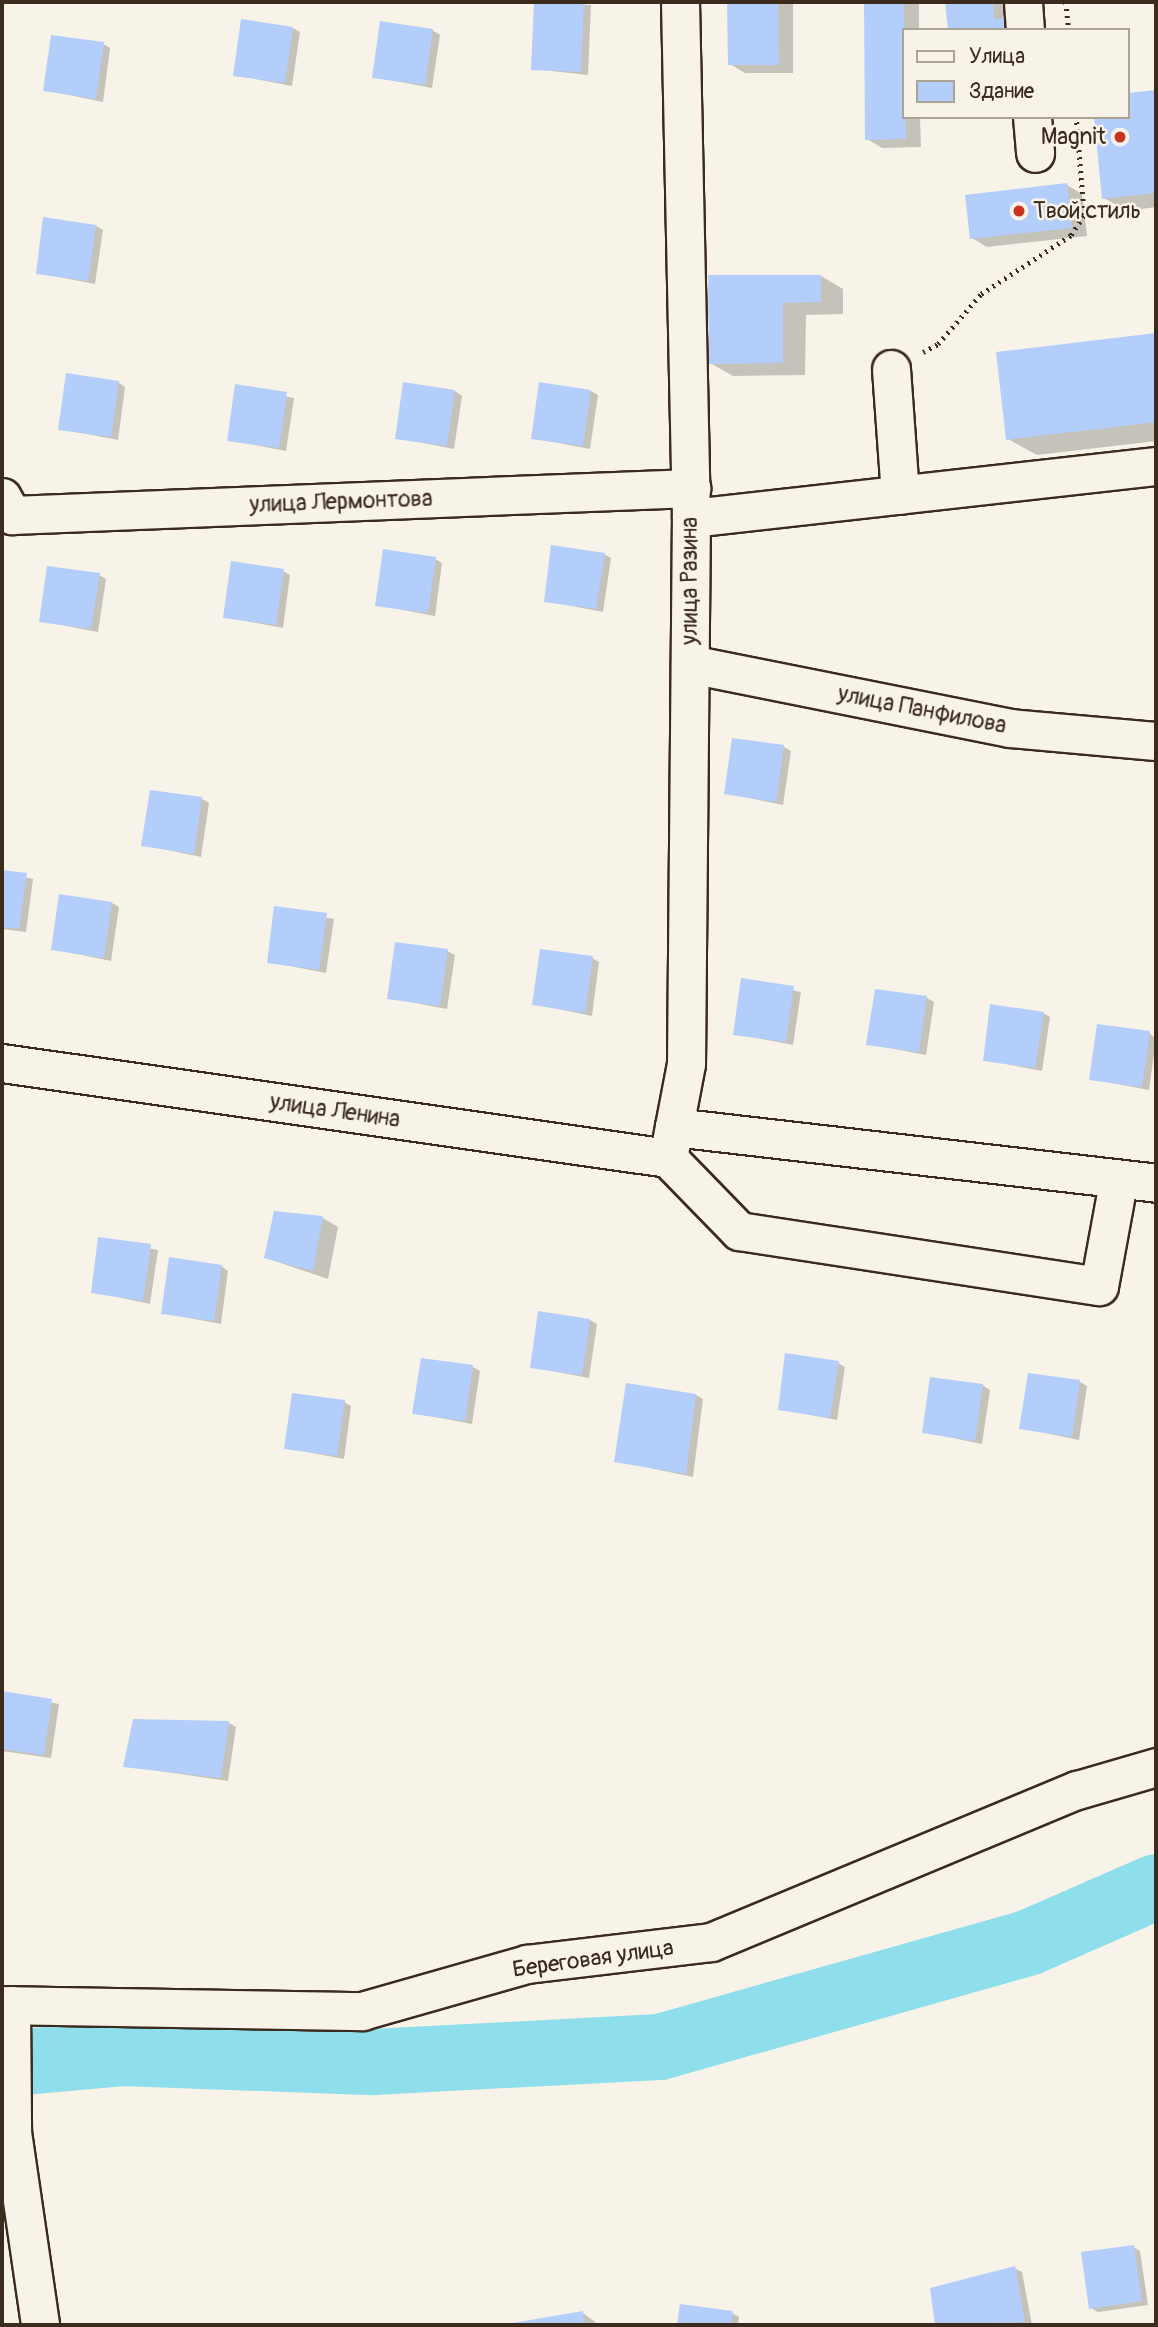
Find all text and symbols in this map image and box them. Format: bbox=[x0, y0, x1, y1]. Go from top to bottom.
legend bbox=[902, 28, 1130, 119]
text: Улица bbox=[969, 43, 1025, 70]
text: Здание bbox=[969, 78, 1034, 105]
place label: Magnit bbox=[1041, 123, 1106, 151]
marker: Magnit bbox=[1112, 129, 1128, 145]
place label: Твой стиль bbox=[1033, 197, 1141, 225]
marker: Твой стиль bbox=[1011, 203, 1027, 219]
street label: улица Лермонтова bbox=[249, 485, 433, 519]
street label: улица Разина bbox=[676, 517, 704, 645]
street label: улица Панфилова bbox=[835, 680, 1009, 740]
street label: улица Ленина bbox=[268, 1088, 402, 1134]
street label: Береговая улица bbox=[511, 1934, 675, 1984]

